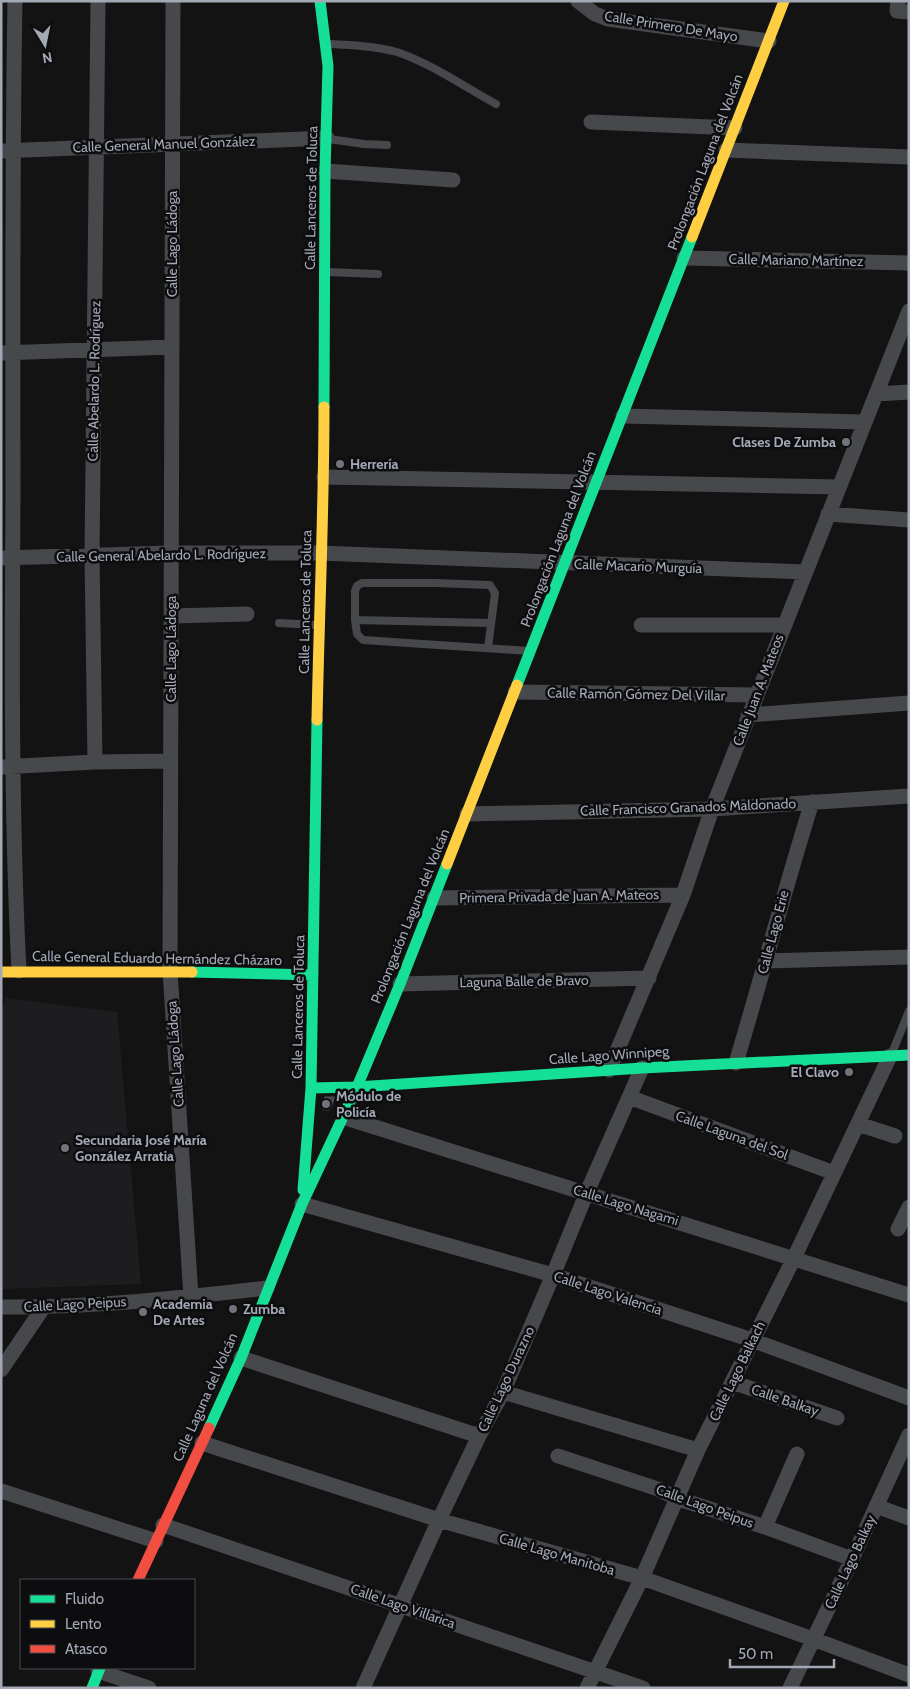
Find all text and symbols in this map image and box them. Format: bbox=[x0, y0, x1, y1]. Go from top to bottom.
street label: Calle Primero De Mayo bbox=[603, 7, 739, 45]
north arrow bbox=[20, 20, 70, 70]
text: N bbox=[41, 48, 54, 68]
street label: Prolongación Laguna del Volcán bbox=[663, 71, 747, 253]
street label: Calle Lanceros de Toluca bbox=[301, 126, 321, 270]
street label: Calle General Manuel González bbox=[72, 132, 256, 156]
street label: Calle Lago Ládoga bbox=[163, 190, 181, 297]
street label: Calle Mariano Martínez bbox=[729, 250, 864, 270]
street label: Calle Abelardo L. Rodríguez bbox=[84, 300, 104, 462]
place label: Clases De Zumba bbox=[732, 433, 836, 451]
marker: Clases De Zumba bbox=[840, 436, 852, 448]
street label: Prolongación Laguna del Volcán bbox=[516, 448, 600, 630]
place label: Herrería bbox=[350, 455, 399, 473]
marker: Herrería bbox=[334, 458, 346, 470]
street label: Calle Lanceros de Toluca bbox=[295, 530, 315, 674]
street label: Calle General Abelardo L. Rodríguez bbox=[56, 544, 266, 566]
street label: Calle Macario Murguía bbox=[574, 555, 703, 577]
street label: Calle Lago Ládoga bbox=[162, 595, 180, 702]
street label: Calle Juan A. Mateos bbox=[728, 631, 788, 749]
street label: Calle Ramón Gómez Del Villar bbox=[547, 683, 726, 705]
street label: Calle Francisco Granados Maldonado bbox=[580, 794, 797, 820]
street label: Prolongación Laguna del Volcán bbox=[367, 826, 453, 1006]
street label: Primera Privada de Juan A. Mateos bbox=[459, 885, 659, 907]
street label: Calle Lago Erie bbox=[753, 888, 793, 976]
street label: Calle Lanceros de Toluca bbox=[288, 935, 308, 1079]
street label: Calle General Eduardo Hernández Cházaro bbox=[32, 947, 282, 969]
street label: Laguna Balle de Bravo bbox=[459, 971, 589, 991]
street label: Calle Lago Ládoga bbox=[162, 1000, 188, 1108]
street label: Calle Lago Winnipeg bbox=[548, 1042, 671, 1068]
place label: El Clavo bbox=[790, 1063, 839, 1081]
marker: El Clavo bbox=[843, 1066, 855, 1078]
place label: Módulo de Policía bbox=[336, 1087, 401, 1121]
marker: Módulo de Policía bbox=[320, 1098, 332, 1110]
street label: Calle Laguna del Sol bbox=[673, 1106, 791, 1164]
place label: Secundaria José María González Arratia bbox=[75, 1131, 207, 1165]
marker: Secundaria José María González Arratia bbox=[59, 1142, 71, 1154]
street label: Calle Lago Nagami bbox=[571, 1180, 681, 1230]
street label: Calle Lago Valencia bbox=[552, 1267, 665, 1319]
street label: Calle Lago Peipus bbox=[23, 1292, 127, 1316]
place label: Academia De Artes bbox=[153, 1295, 213, 1329]
place label: Zumba bbox=[243, 1300, 285, 1318]
marker: Zumba bbox=[227, 1303, 239, 1315]
marker: Academia De Artes bbox=[137, 1306, 149, 1318]
street label: Calle Lago Balkach bbox=[705, 1318, 769, 1424]
street label: Calle Lago Durazno bbox=[474, 1323, 538, 1435]
street label: Calle Laguna del Volcán bbox=[169, 1330, 242, 1464]
street label: Calle Balkay bbox=[749, 1380, 821, 1420]
street label: Calle Lago Peipus bbox=[654, 1480, 756, 1532]
street label: Calle Lago Balkay bbox=[820, 1512, 880, 1612]
street label: Calle Lago Manitoba bbox=[497, 1529, 617, 1579]
legend bbox=[20, 1579, 195, 1669]
street label: Calle Lago Villarica bbox=[348, 1580, 458, 1632]
text: Fluido bbox=[65, 1590, 104, 1608]
text: Lento bbox=[65, 1615, 102, 1633]
scale bar bbox=[730, 1636, 834, 1668]
text: Atasco bbox=[65, 1640, 107, 1658]
text: 50 m bbox=[738, 1645, 773, 1663]

